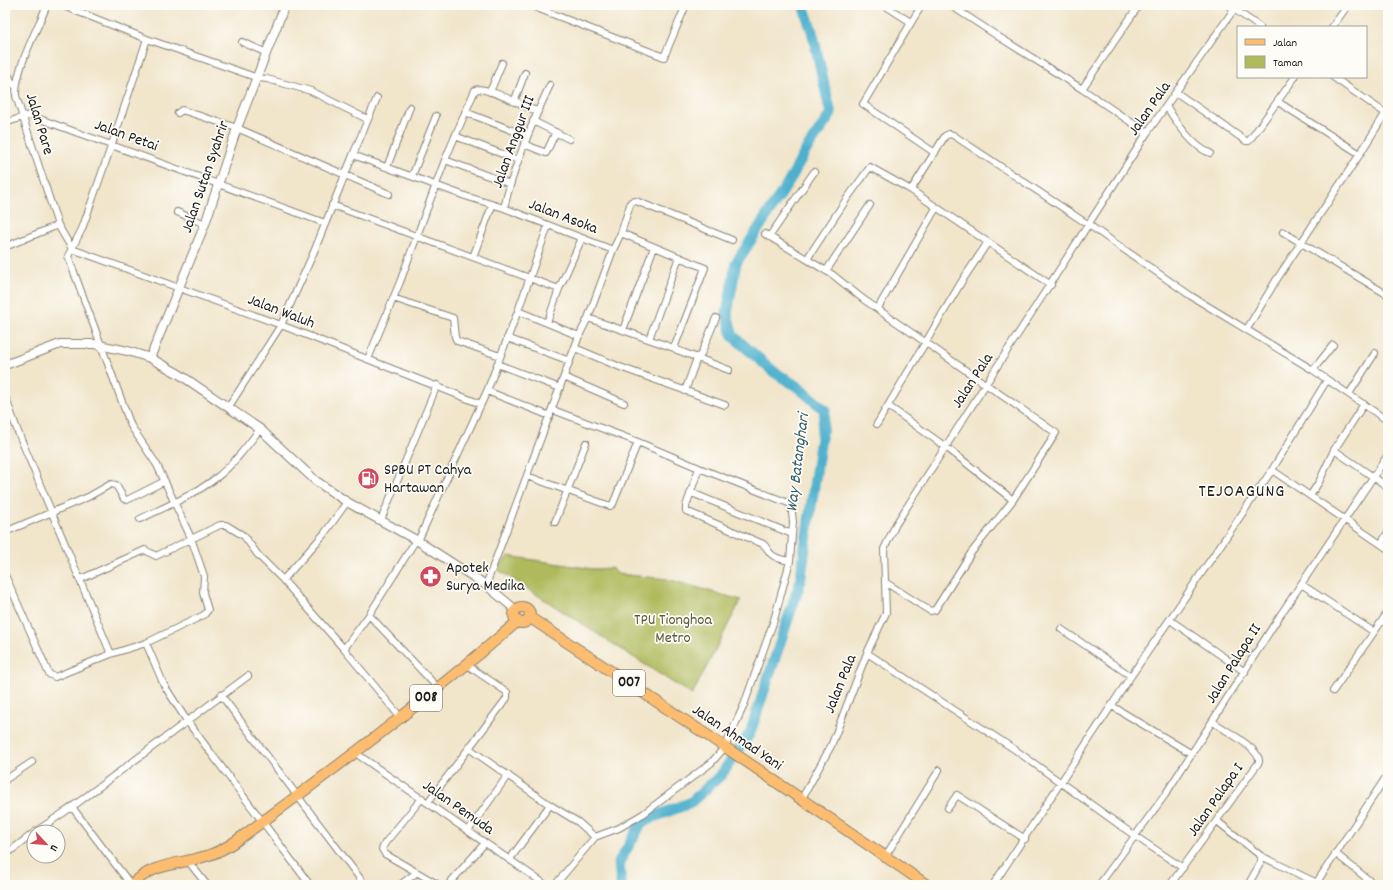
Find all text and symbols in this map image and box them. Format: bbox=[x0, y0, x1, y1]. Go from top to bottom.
legend bbox=[1237, 26, 1367, 78]
text: Jalan bbox=[1273, 35, 1297, 52]
text: Taman bbox=[1273, 55, 1303, 72]
street label: Jalan Pala bbox=[1123, 77, 1177, 141]
street label: Jalan Pare bbox=[19, 90, 59, 158]
street label: Jalan Anggur III bbox=[487, 92, 541, 192]
street label: Jalan Petai bbox=[91, 114, 161, 158]
street label: Jalan Sutan Syahrir bbox=[176, 118, 236, 236]
street label: Jalan Asoka bbox=[525, 193, 601, 241]
street label: Jalan Waluh bbox=[244, 289, 318, 335]
street label: Jalan Pala bbox=[947, 348, 1000, 413]
water label: Way Batanghari bbox=[781, 409, 817, 514]
place label: SPBU PT Cahya Hartawan bbox=[384, 459, 472, 500]
fuel station icon: SPBU PT Cahya Hartawan bbox=[355, 466, 381, 492]
district label: TEJOAGUNG bbox=[1199, 480, 1285, 505]
place label: Apotek Surya Medika bbox=[446, 557, 525, 598]
pharmacy icon: Apotek Surya Medika bbox=[418, 564, 444, 590]
park label: TPU Tionghoa Metro bbox=[634, 609, 712, 650]
street label: Jalan Palapa II bbox=[1200, 620, 1268, 708]
street label: Jalan Pala bbox=[819, 651, 863, 717]
road number: 007 bbox=[613, 670, 645, 696]
road number: 008 bbox=[410, 685, 442, 711]
street label: Jalan Ahmad Yani bbox=[687, 699, 787, 777]
street label: Jalan Palapa I bbox=[1182, 758, 1250, 842]
street label: Jalan Pemuda bbox=[417, 775, 499, 841]
north arrow bbox=[26, 824, 66, 864]
text: U bbox=[45, 842, 62, 853]

